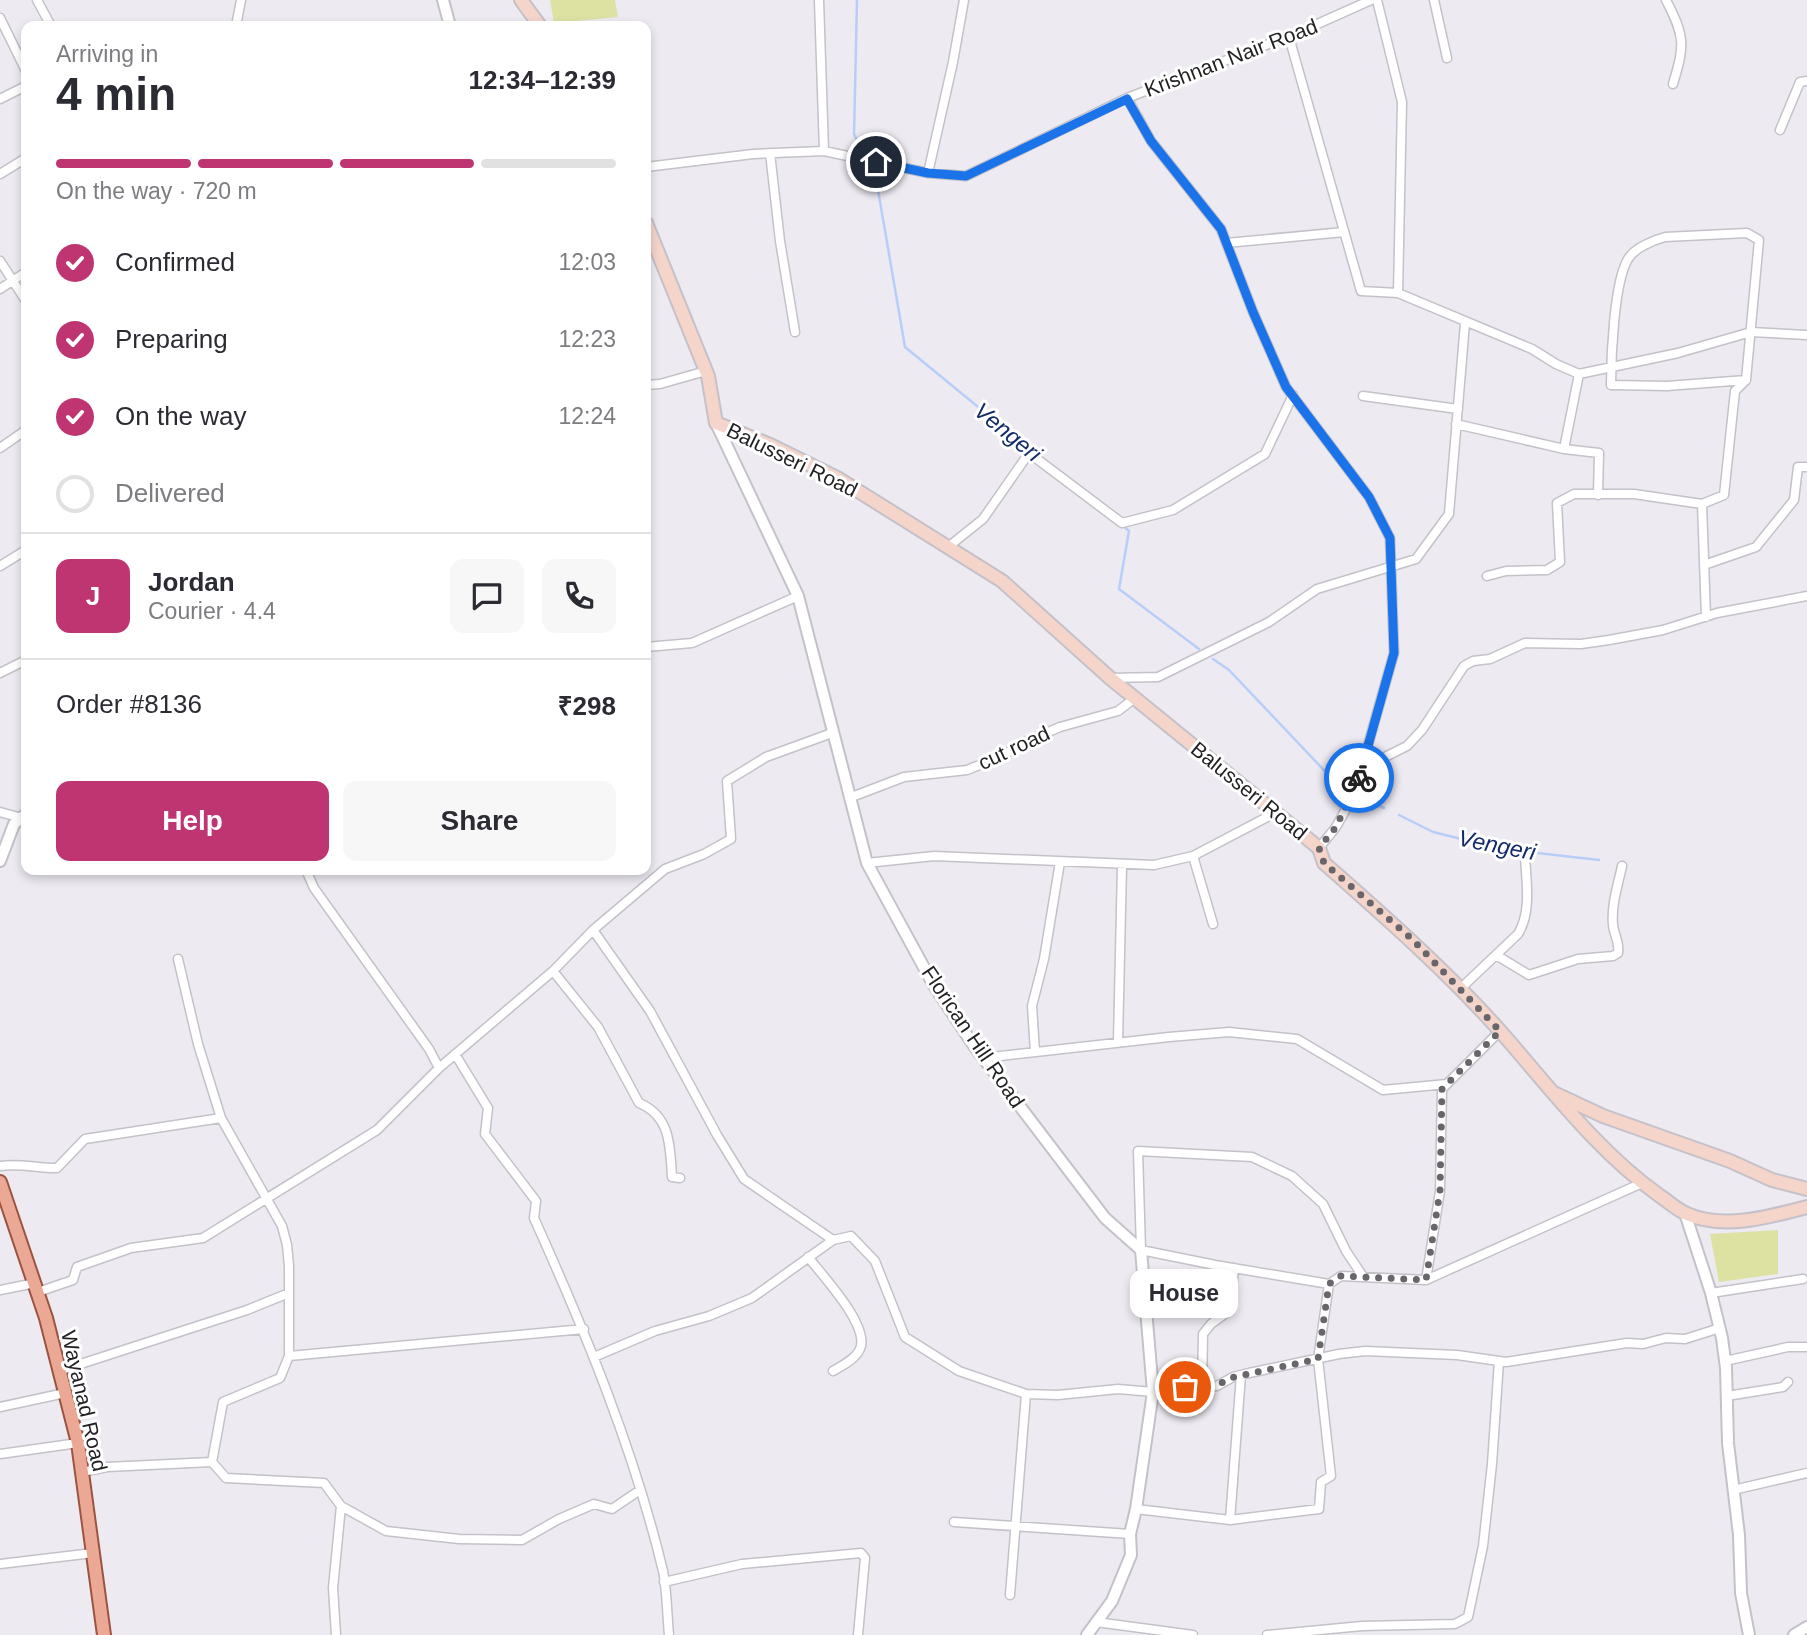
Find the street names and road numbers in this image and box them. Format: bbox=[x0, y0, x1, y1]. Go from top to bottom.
street label: Krishnan Nair Road bbox=[1141, 14, 1320, 101]
street label: Balusseri Road bbox=[723, 418, 861, 501]
street label: cut road bbox=[975, 721, 1053, 774]
street label: Balusseri Road bbox=[1187, 737, 1312, 844]
street label: Florican Hill Road bbox=[918, 962, 1029, 1112]
street label: Wayanad Road bbox=[57, 1328, 112, 1474]

